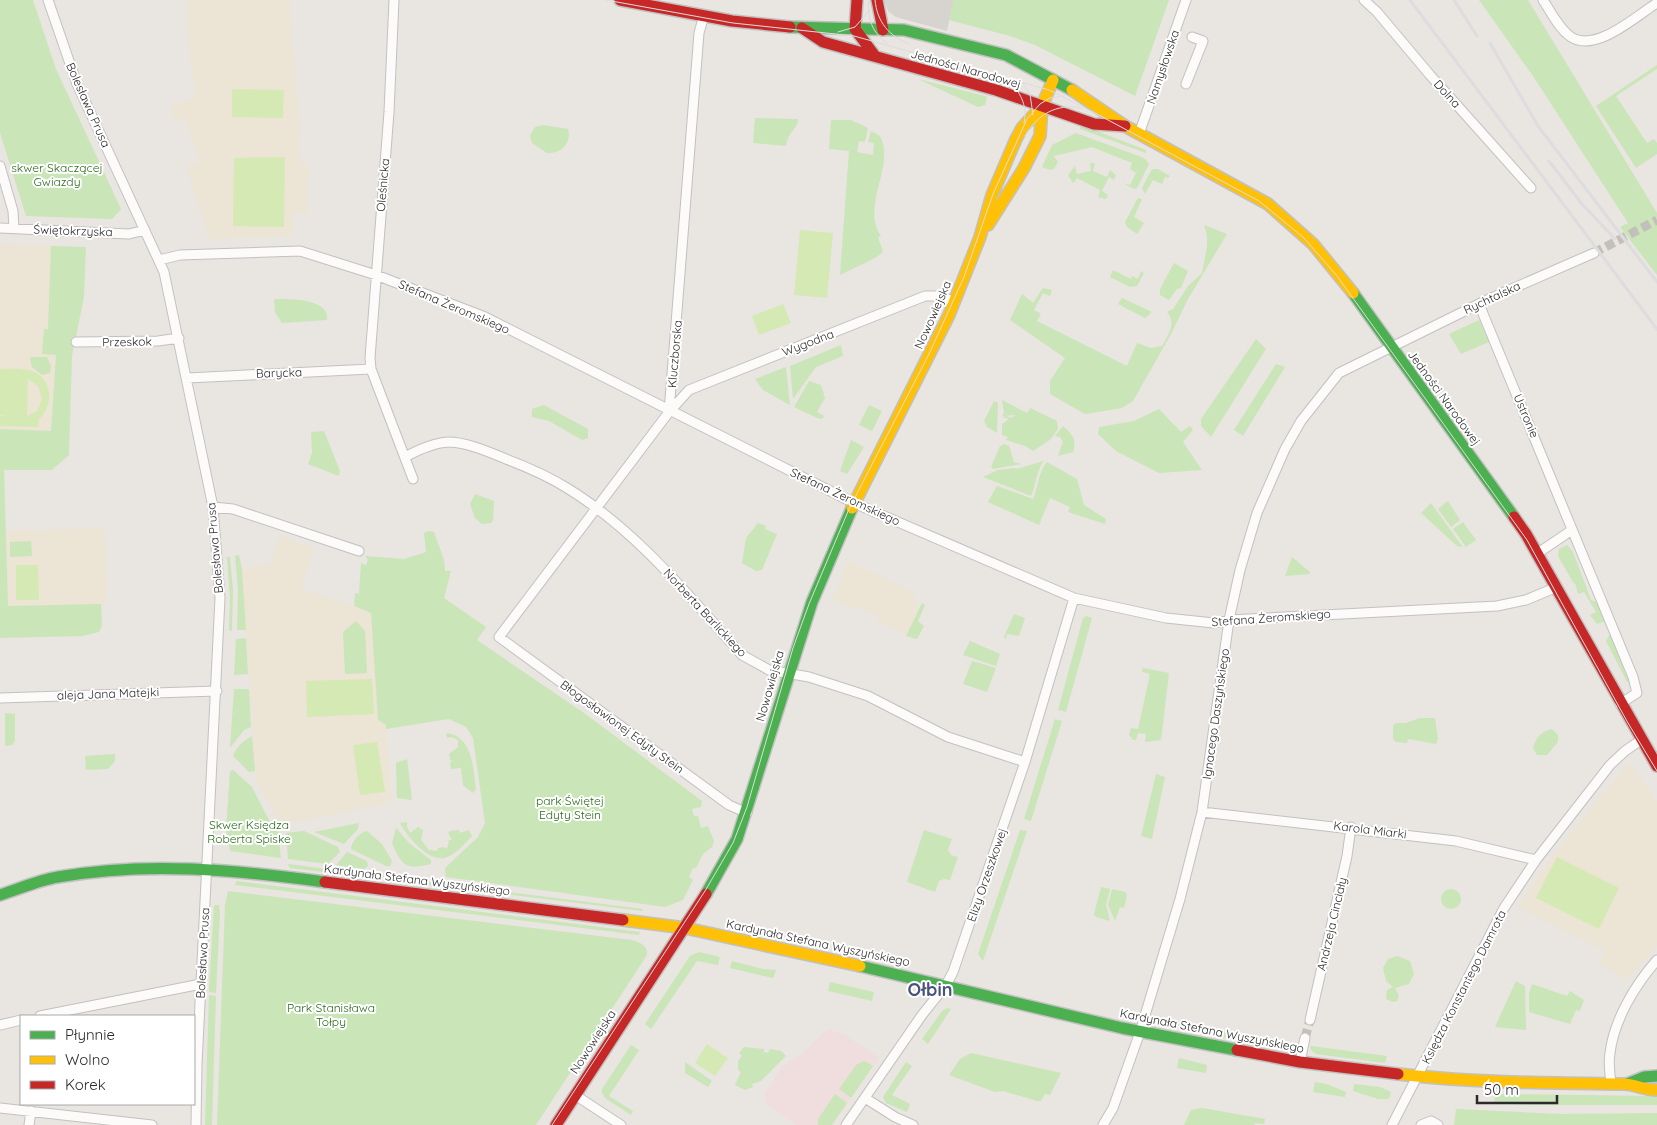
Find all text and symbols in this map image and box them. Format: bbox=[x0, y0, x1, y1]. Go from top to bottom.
street label: Namysłowska bbox=[1143, 28, 1182, 106]
street label: Jedności Narodowej bbox=[909, 46, 1023, 91]
street label: Bolesława Prusa bbox=[63, 60, 114, 150]
street label: Dolna bbox=[1431, 76, 1464, 111]
street label: Oleśnicka bbox=[373, 158, 392, 212]
park label: skwer Skaczącej Gwiazdy bbox=[11, 160, 103, 189]
street label: Świętokrzyska bbox=[33, 222, 113, 239]
street label: Stefana Żeromskiego bbox=[396, 276, 512, 337]
street label: Nowowiejska bbox=[911, 278, 954, 351]
street label: Rychtalska bbox=[1461, 278, 1523, 317]
street label: Kluczborska bbox=[664, 319, 685, 388]
street label: Wygodna bbox=[780, 326, 836, 359]
street label: Przeskok bbox=[102, 334, 152, 349]
street label: Jedności Narodowej bbox=[1405, 347, 1484, 448]
street label: Barycka bbox=[256, 364, 302, 381]
street label: Ustronie bbox=[1511, 392, 1542, 440]
street label: Stefana Żeromskiego bbox=[788, 464, 903, 529]
street label: Bolesława Prusa bbox=[203, 502, 226, 594]
street label: Norberta Barlickiego bbox=[661, 565, 750, 660]
street label: Stefana Żeromskiego bbox=[1211, 606, 1331, 629]
street label: Ignacego Daszyńskiego bbox=[1199, 647, 1232, 780]
street label: Nowowiejska bbox=[752, 649, 787, 723]
street label: Błogosławionej Edyty Stein bbox=[558, 677, 687, 776]
street label: aleja Jana Matejki bbox=[57, 684, 159, 703]
park label: park Świętej Edyty Stein bbox=[536, 793, 604, 822]
park label: Skwer Księdza Roberta Spiske bbox=[207, 817, 291, 846]
street label: Karola Miarki bbox=[1333, 818, 1408, 841]
street label: Elizy Orzeszkowej bbox=[963, 826, 1010, 924]
street label: Kardynała Stefana Wyszyńskiego bbox=[323, 861, 511, 898]
street label: Andrzeja Cinciały bbox=[1313, 876, 1350, 972]
street label: Bolesława Prusa bbox=[193, 907, 212, 999]
street label: Księdza Konstantego Damrota bbox=[1418, 907, 1509, 1066]
street label: Kardynała Stefana Wyszyńskiego bbox=[725, 916, 911, 969]
district label: Ołbin bbox=[908, 978, 952, 1001]
park label: Park Stanisława Tołpy bbox=[287, 1000, 375, 1029]
street label: Kardynała Stefana Wyszyńskiego bbox=[1119, 1005, 1305, 1056]
street label: Nowowiejska bbox=[566, 1007, 619, 1076]
legend bbox=[20, 1015, 195, 1105]
text: Płynnie bbox=[65, 1025, 115, 1044]
text: Wolno bbox=[65, 1050, 110, 1069]
scale bar bbox=[1477, 1072, 1557, 1104]
text: Korek bbox=[65, 1075, 106, 1094]
text: 50 m bbox=[1484, 1080, 1519, 1099]

